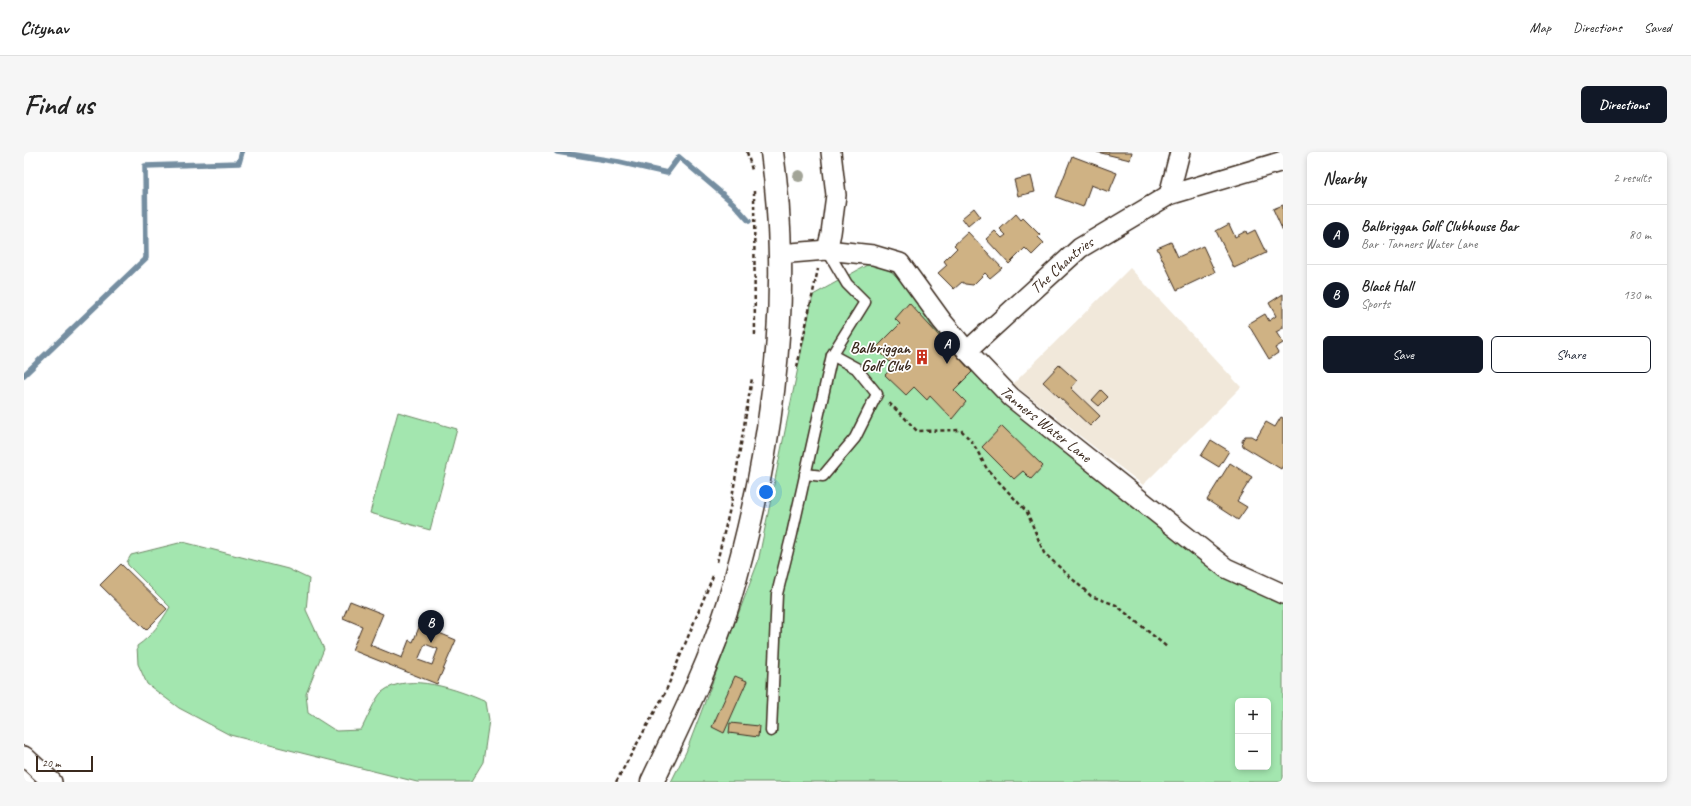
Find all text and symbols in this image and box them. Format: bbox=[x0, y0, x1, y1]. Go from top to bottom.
text: Citynav bbox=[20, 16, 68, 40]
text: Map bbox=[1530, 19, 1551, 36]
text: Directions bbox=[1573, 19, 1622, 36]
text: Saved bbox=[1644, 19, 1671, 36]
button: Directions bbox=[1581, 86, 1667, 123]
text: Find us bbox=[24, 87, 94, 122]
text: Nearby bbox=[1323, 168, 1366, 189]
text: 2 results bbox=[1613, 170, 1651, 186]
text: Balbriggan Golf Clubhouse Bar bbox=[1361, 217, 1518, 236]
text: A bbox=[1333, 227, 1339, 243]
text: 80 m bbox=[1629, 227, 1651, 243]
street label: The Chantries bbox=[1026, 232, 1098, 298]
text: Bar · Tanners Water Lane bbox=[1361, 236, 1477, 252]
text: Black Hall bbox=[1361, 277, 1413, 296]
text: B bbox=[1333, 287, 1339, 303]
text: 130 m bbox=[1623, 287, 1651, 303]
text: Sports bbox=[1361, 296, 1390, 312]
pin: A bbox=[934, 331, 960, 364]
button: Save bbox=[1323, 336, 1483, 373]
button: Share bbox=[1491, 336, 1651, 373]
place label: Balbriggan Golf Club bbox=[850, 338, 912, 376]
building icon: Balbriggan Golf Club bbox=[913, 348, 931, 366]
street label: Tanners Water Lane bbox=[996, 382, 1097, 468]
your location bbox=[756, 482, 776, 502]
pin: B bbox=[418, 610, 444, 643]
map controls bbox=[1235, 698, 1271, 770]
button: + bbox=[1235, 698, 1271, 734]
button: − bbox=[1235, 734, 1271, 770]
scale bar bbox=[36, 754, 93, 773]
text: 20 m bbox=[42, 756, 61, 770]

